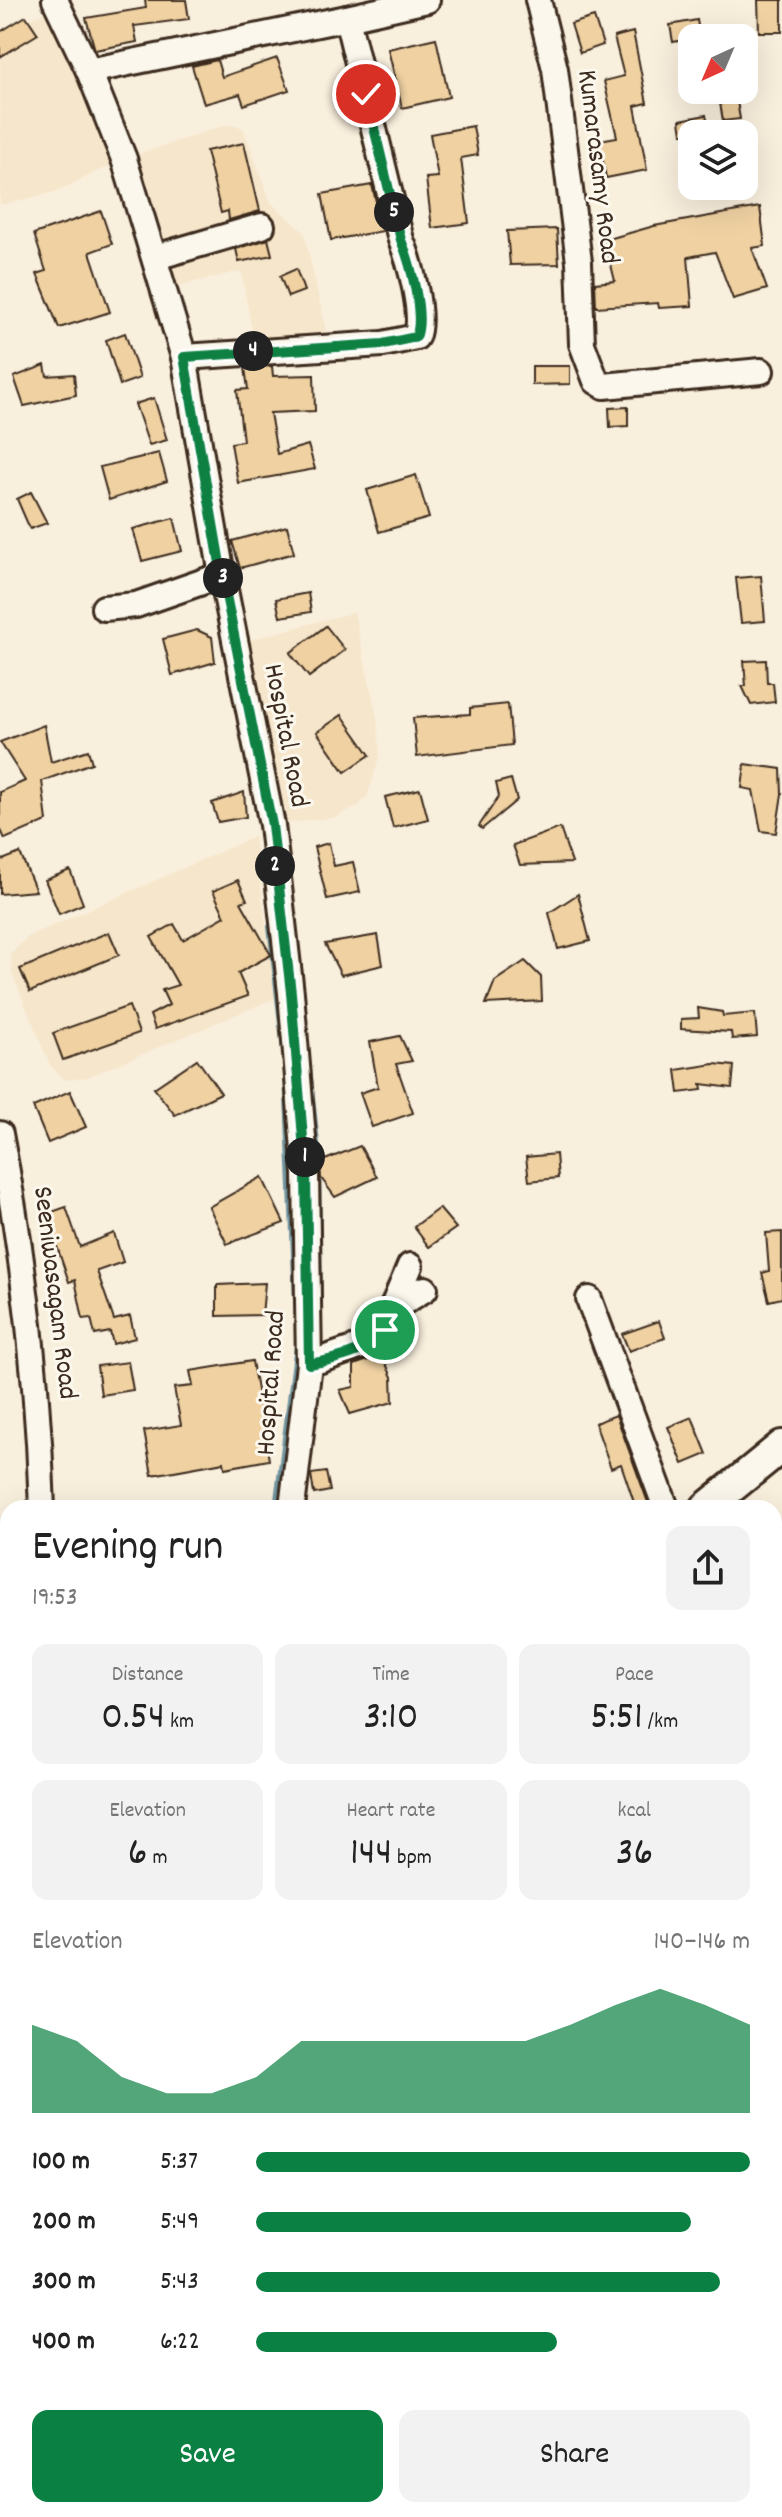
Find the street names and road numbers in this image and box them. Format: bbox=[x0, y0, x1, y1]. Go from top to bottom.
street label: Kumarasamy Road bbox=[564, 68, 628, 266]
street label: Hospital Road bbox=[250, 661, 318, 811]
street label: Seeniwasagam Road bbox=[20, 1184, 86, 1402]
street label: Hospital Road bbox=[248, 1309, 298, 1457]

